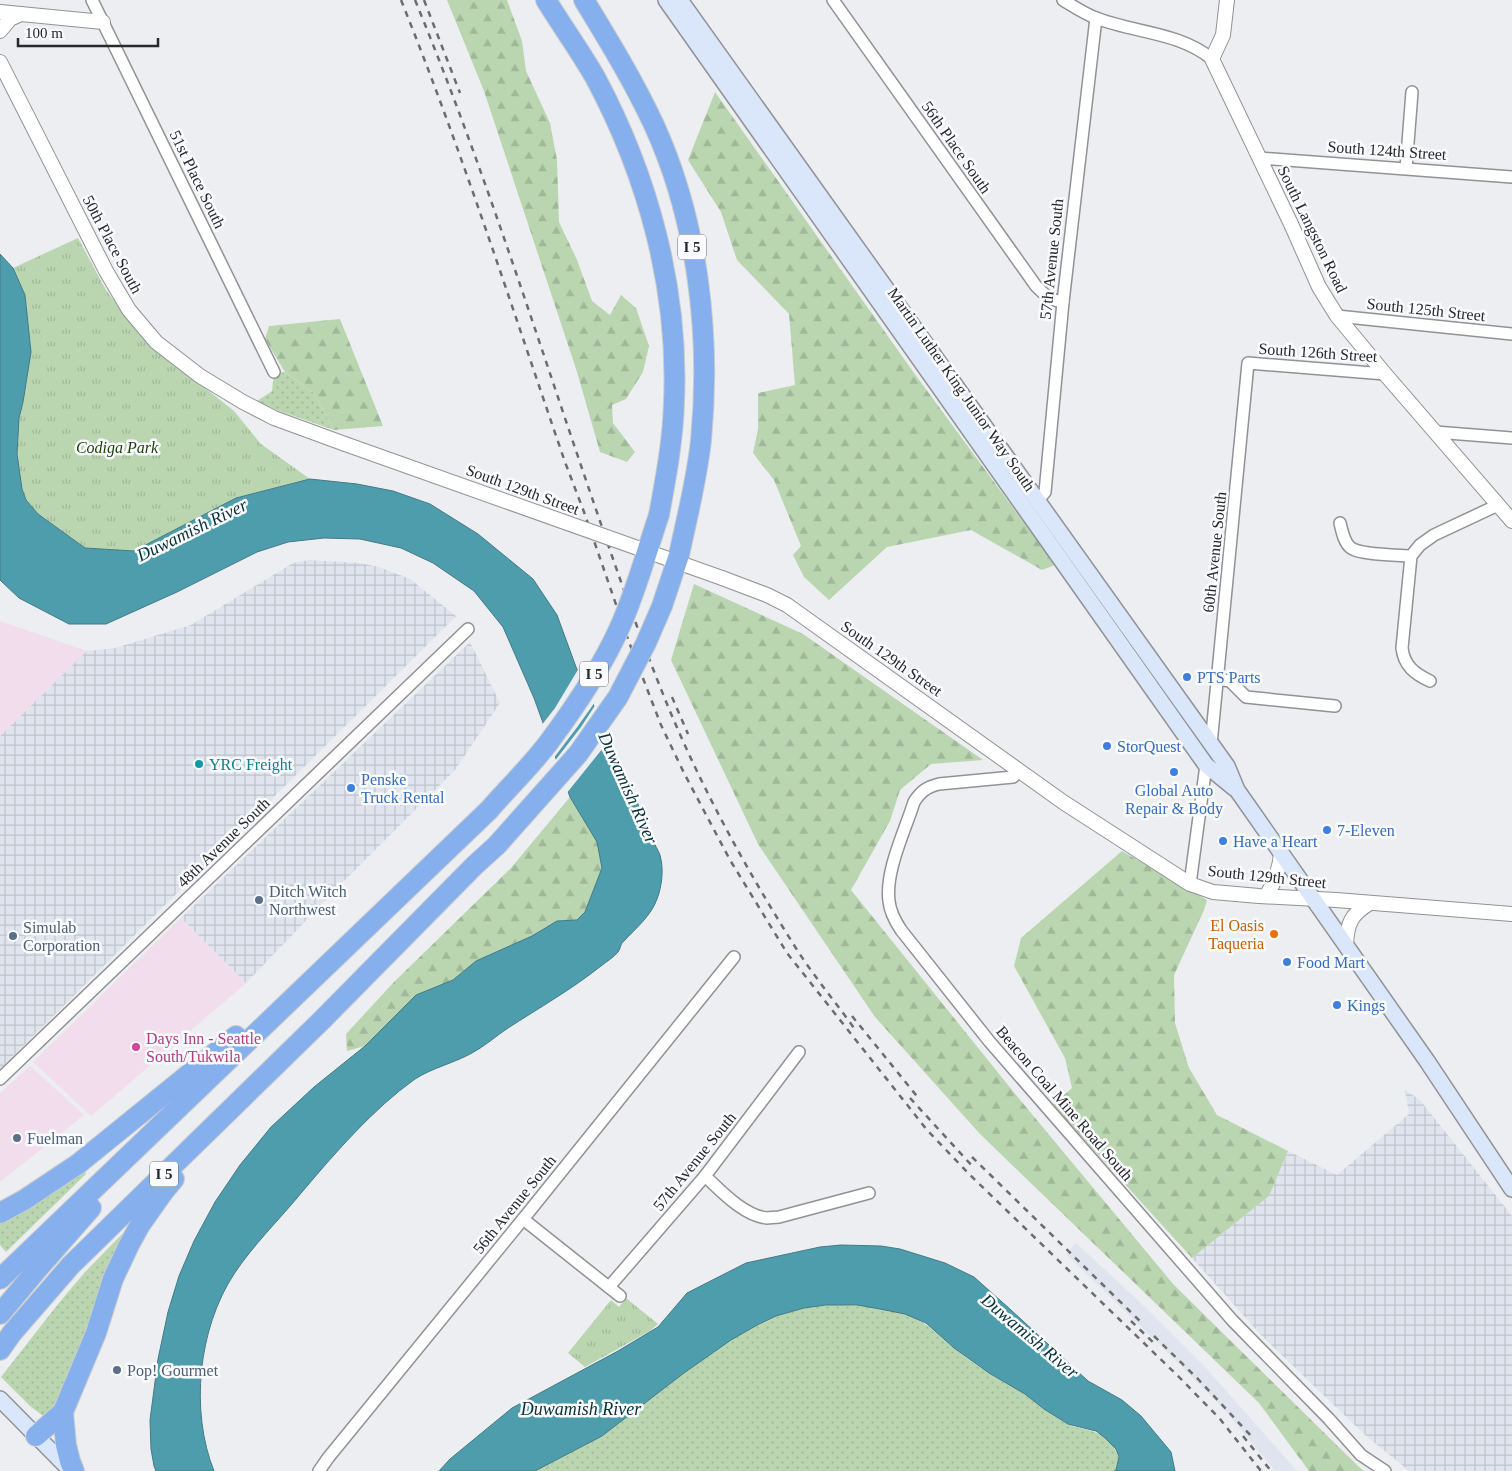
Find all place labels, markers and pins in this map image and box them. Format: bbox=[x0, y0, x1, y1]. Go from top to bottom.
place label: PTS Parts bbox=[1197, 669, 1261, 686]
marker: PTS Parts bbox=[1181, 671, 1193, 683]
place label: StorQuest bbox=[1117, 738, 1182, 755]
marker: StorQuest bbox=[1101, 740, 1113, 752]
place label: YRC Freight bbox=[209, 756, 293, 774]
marker: YRC Freight bbox=[193, 758, 205, 770]
marker: Global Auto Repair & Body bbox=[1168, 766, 1180, 778]
place label: Penske Truck Rental bbox=[361, 771, 445, 806]
marker: Penske Truck Rental bbox=[345, 782, 357, 794]
place label: Global Auto Repair & Body bbox=[1125, 782, 1223, 818]
place label: 7-Eleven bbox=[1337, 822, 1395, 839]
marker: 7-Eleven bbox=[1321, 824, 1333, 836]
place label: Have a Heart bbox=[1233, 833, 1318, 850]
marker: Have a Heart bbox=[1217, 835, 1229, 847]
place label: Ditch Witch Northwest bbox=[269, 883, 347, 918]
marker: Ditch Witch Northwest bbox=[253, 894, 265, 906]
place label: El Oasis Taqueria bbox=[1208, 917, 1264, 953]
place label: Simulab Corporation bbox=[23, 919, 100, 955]
marker: El Oasis Taqueria bbox=[1268, 928, 1280, 940]
marker: Simulab Corporation bbox=[7, 930, 19, 942]
place label: Food Mart bbox=[1297, 954, 1366, 971]
marker: Food Mart bbox=[1281, 956, 1293, 968]
place label: Kings bbox=[1347, 997, 1385, 1015]
marker: Kings bbox=[1331, 999, 1343, 1011]
place label: Days Inn - Seattle South/Tukwila bbox=[146, 1030, 261, 1065]
marker: Days Inn - Seattle South/Tukwila bbox=[130, 1041, 142, 1053]
place label: Fuelman bbox=[27, 1130, 83, 1147]
marker: Fuelman bbox=[11, 1132, 23, 1144]
place label: Pop! Gourmet bbox=[127, 1362, 219, 1380]
marker: Pop! Gourmet bbox=[111, 1364, 123, 1376]

